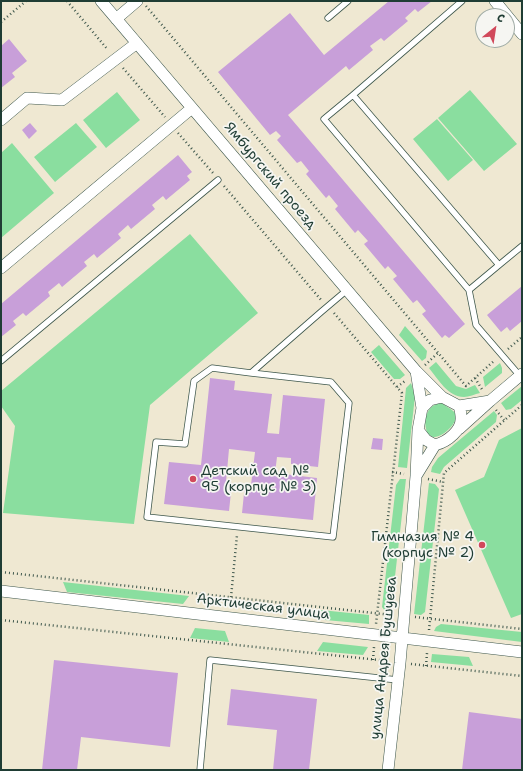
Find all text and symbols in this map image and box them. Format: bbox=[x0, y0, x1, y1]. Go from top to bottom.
north arrow bbox=[475, 8, 515, 48]
text: С bbox=[494, 10, 507, 26]
street label: Ямбургский проезд bbox=[220, 119, 320, 233]
place label: Детский сад № 95 (корпус № 3) bbox=[201, 463, 316, 496]
marker: Детский сад № 95 (корпус № 3) bbox=[188, 474, 198, 484]
place label: Гимназия № 4 (корпус № 2) bbox=[371, 529, 474, 562]
marker: Гимназия № 4 (корпус № 2) bbox=[477, 540, 487, 550]
street label: улица Андрея Бушуева bbox=[367, 576, 401, 740]
street label: Арктическая улица bbox=[196, 591, 330, 623]

